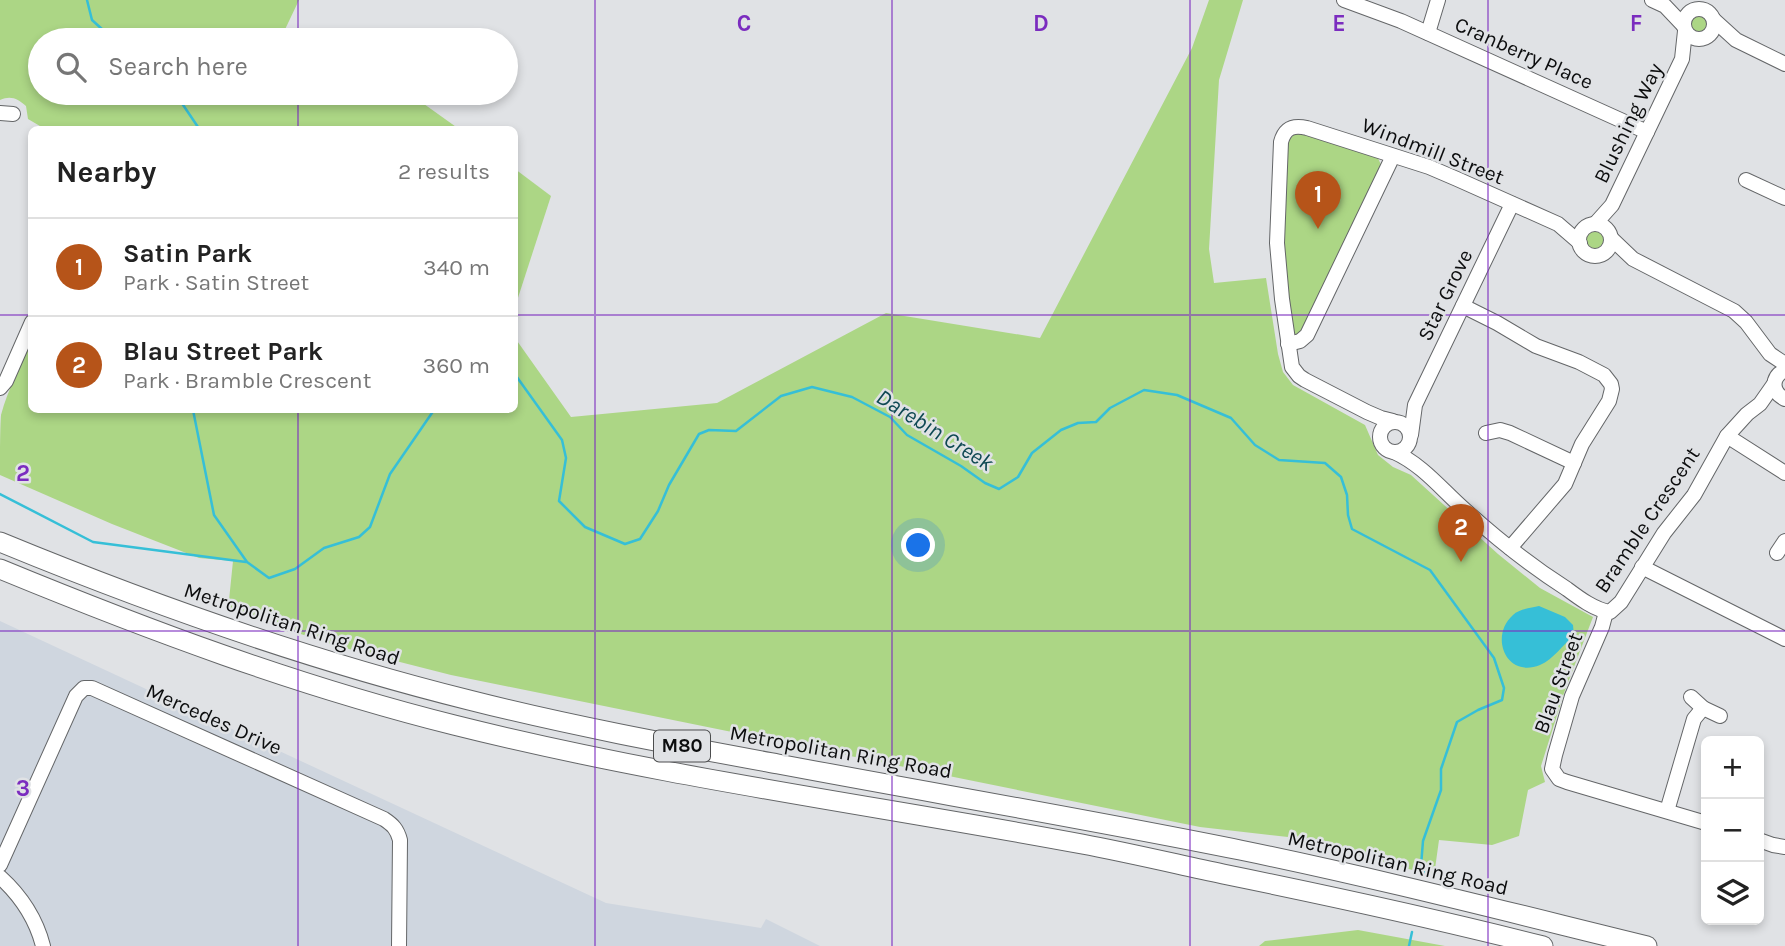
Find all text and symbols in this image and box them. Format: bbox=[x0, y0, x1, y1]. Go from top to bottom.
text: C bbox=[737, 10, 751, 37]
text: D bbox=[1033, 10, 1049, 37]
text: E bbox=[1332, 10, 1346, 37]
text: F bbox=[1630, 10, 1642, 37]
street label: Cranberry Place bbox=[1451, 12, 1597, 94]
search box bbox=[28, 28, 518, 105]
icon: search bbox=[52, 48, 90, 86]
text: Search here bbox=[108, 51, 248, 82]
street label: Blushing Way bbox=[1589, 59, 1667, 187]
street label: Windmill Street bbox=[1358, 113, 1508, 189]
text: Nearby bbox=[56, 154, 156, 190]
text: 2 results bbox=[398, 158, 490, 185]
pin: 1 bbox=[1295, 171, 1341, 229]
text: Satin Park bbox=[123, 238, 252, 269]
street label: Star Grove bbox=[1413, 245, 1477, 345]
text: 1 bbox=[75, 254, 83, 281]
text: 340 m bbox=[423, 254, 490, 281]
text: Park · Satin Street bbox=[123, 269, 309, 296]
text: Blau Street Park bbox=[123, 336, 323, 367]
text: 2 bbox=[72, 352, 86, 379]
text: 360 m bbox=[423, 352, 490, 379]
text: Park · Bramble Crescent bbox=[123, 367, 371, 394]
water label: Darebin Creek bbox=[871, 383, 999, 477]
street label: Bramble Crescent bbox=[1589, 443, 1705, 597]
text: 2 bbox=[16, 460, 30, 487]
pin: 2 bbox=[1438, 504, 1484, 562]
your location bbox=[901, 528, 935, 562]
street label: Metropolitan Ring Road bbox=[181, 578, 403, 670]
street label: Blau Street bbox=[1529, 629, 1587, 737]
street label: Mercedes Drive bbox=[142, 678, 286, 760]
street label: Metropolitan Ring Road bbox=[728, 721, 954, 783]
road number: M80 bbox=[654, 730, 710, 762]
map controls bbox=[1701, 736, 1764, 925]
button: + bbox=[1701, 736, 1764, 799]
text: 3 bbox=[16, 775, 30, 802]
button: − bbox=[1701, 799, 1764, 862]
street label: Metropolitan Ring Road bbox=[1285, 826, 1511, 900]
button: layers bbox=[1701, 862, 1764, 925]

